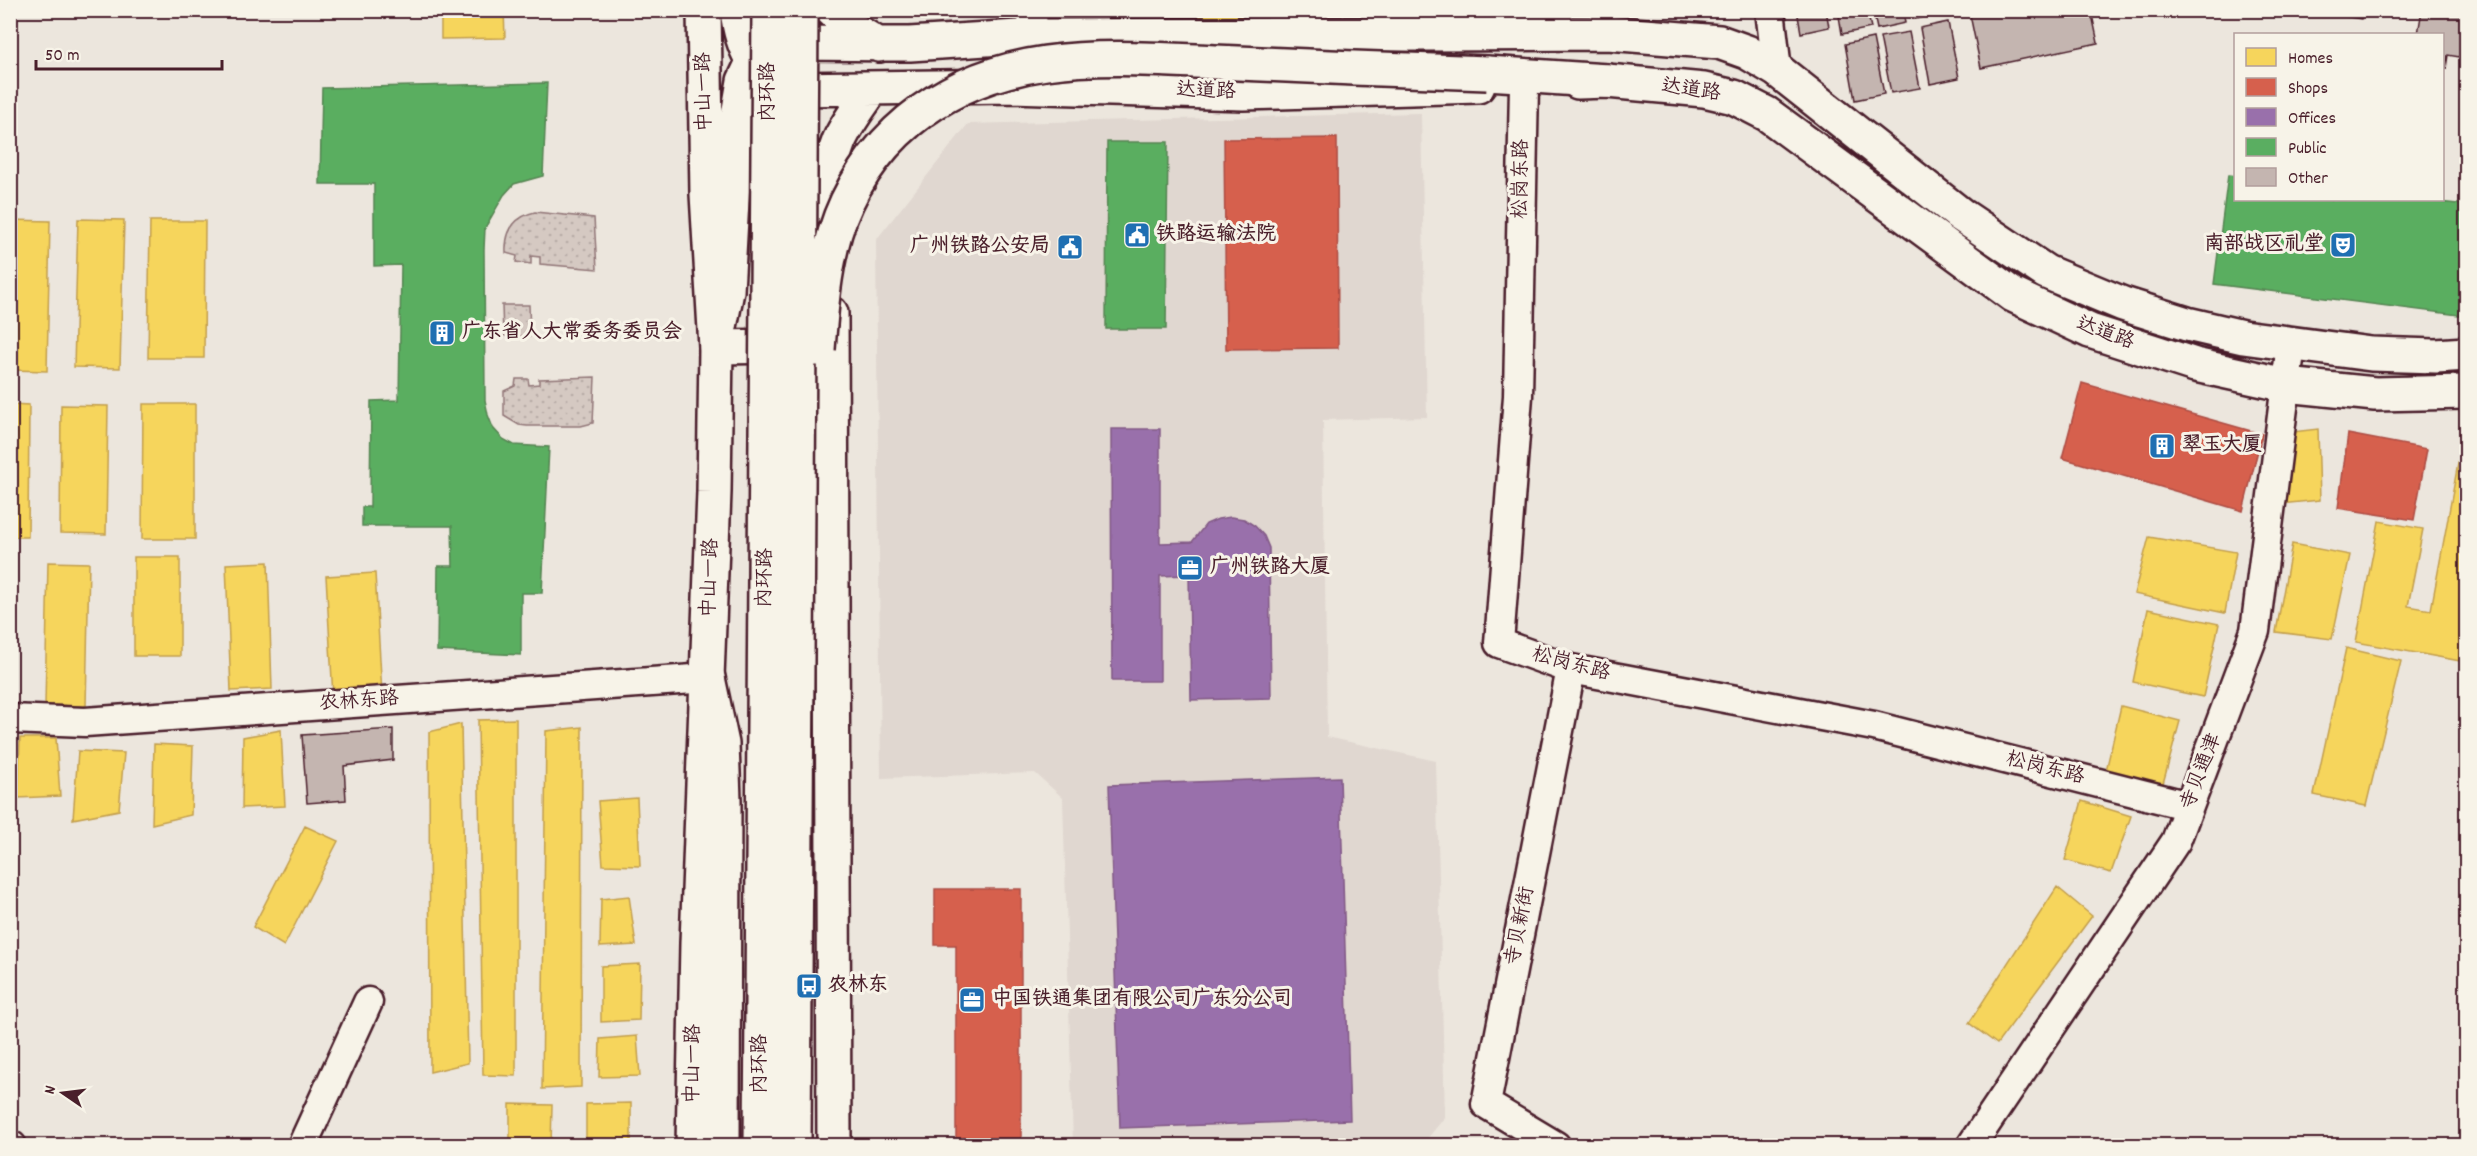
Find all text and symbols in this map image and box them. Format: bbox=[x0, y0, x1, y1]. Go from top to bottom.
scale bar bbox=[36, 33, 222, 71]
legend bbox=[2234, 33, 2444, 201]
text: 50 m bbox=[45, 44, 80, 69]
text: Homes bbox=[2288, 47, 2333, 72]
street label: 中山一路 bbox=[690, 51, 720, 132]
street label: 内环路 bbox=[755, 61, 783, 122]
street label: 达道路 bbox=[1659, 73, 1724, 109]
street label: 达道路 bbox=[1176, 77, 1237, 107]
text: Shops bbox=[2288, 77, 2328, 102]
text: Offices bbox=[2288, 107, 2336, 132]
text: Public bbox=[2288, 137, 2327, 162]
street label: 松岗东路 bbox=[1507, 138, 1537, 219]
text: Other bbox=[2288, 167, 2328, 192]
public building icon: 铁路运输法院 bbox=[1122, 220, 1152, 250]
place label: 铁路运输法院 bbox=[1156, 221, 1276, 249]
theatre icon: 南部战区礼堂 bbox=[2328, 230, 2358, 260]
place label: 南部战区礼堂 bbox=[2204, 231, 2324, 259]
public building icon: 广州铁路公安局 bbox=[1055, 232, 1085, 262]
place label: 广州铁路公安局 bbox=[910, 233, 1050, 261]
street label: 达道路 bbox=[2072, 311, 2139, 358]
building icon: 广东省人大常委务委员会 bbox=[427, 318, 457, 348]
place label: 广东省人大常委务委员会 bbox=[462, 319, 682, 347]
building icon: 翠玉大厦 bbox=[2147, 431, 2177, 461]
place label: 翠玉大厦 bbox=[2182, 432, 2262, 460]
street label: 中山一路 bbox=[696, 537, 726, 618]
street label: 内环路 bbox=[751, 547, 781, 608]
office icon: 广州铁路大厦 bbox=[1175, 553, 1205, 583]
place label: 广州铁路大厦 bbox=[1210, 554, 1330, 582]
street label: 松岗东路 bbox=[1529, 641, 1614, 689]
street label: 农林东路 bbox=[318, 685, 401, 719]
street label: 寺贝通津 bbox=[2175, 730, 2229, 814]
street label: 松岗东路 bbox=[2003, 746, 2088, 793]
street label: 寺贝新街 bbox=[1500, 884, 1542, 968]
bus stop icon: 农林东 bbox=[794, 971, 824, 1001]
place label: 农林东 bbox=[828, 972, 888, 1000]
office icon: 中国铁通集团有限公司广东分公司 bbox=[957, 985, 987, 1015]
place label: 中国铁通集团有限公司广东分公司 bbox=[992, 986, 1292, 1014]
street label: 中山一路 bbox=[679, 1023, 709, 1104]
street label: 内环路 bbox=[747, 1033, 775, 1094]
north arrow bbox=[33, 1063, 93, 1123]
text: N bbox=[39, 1083, 63, 1097]

